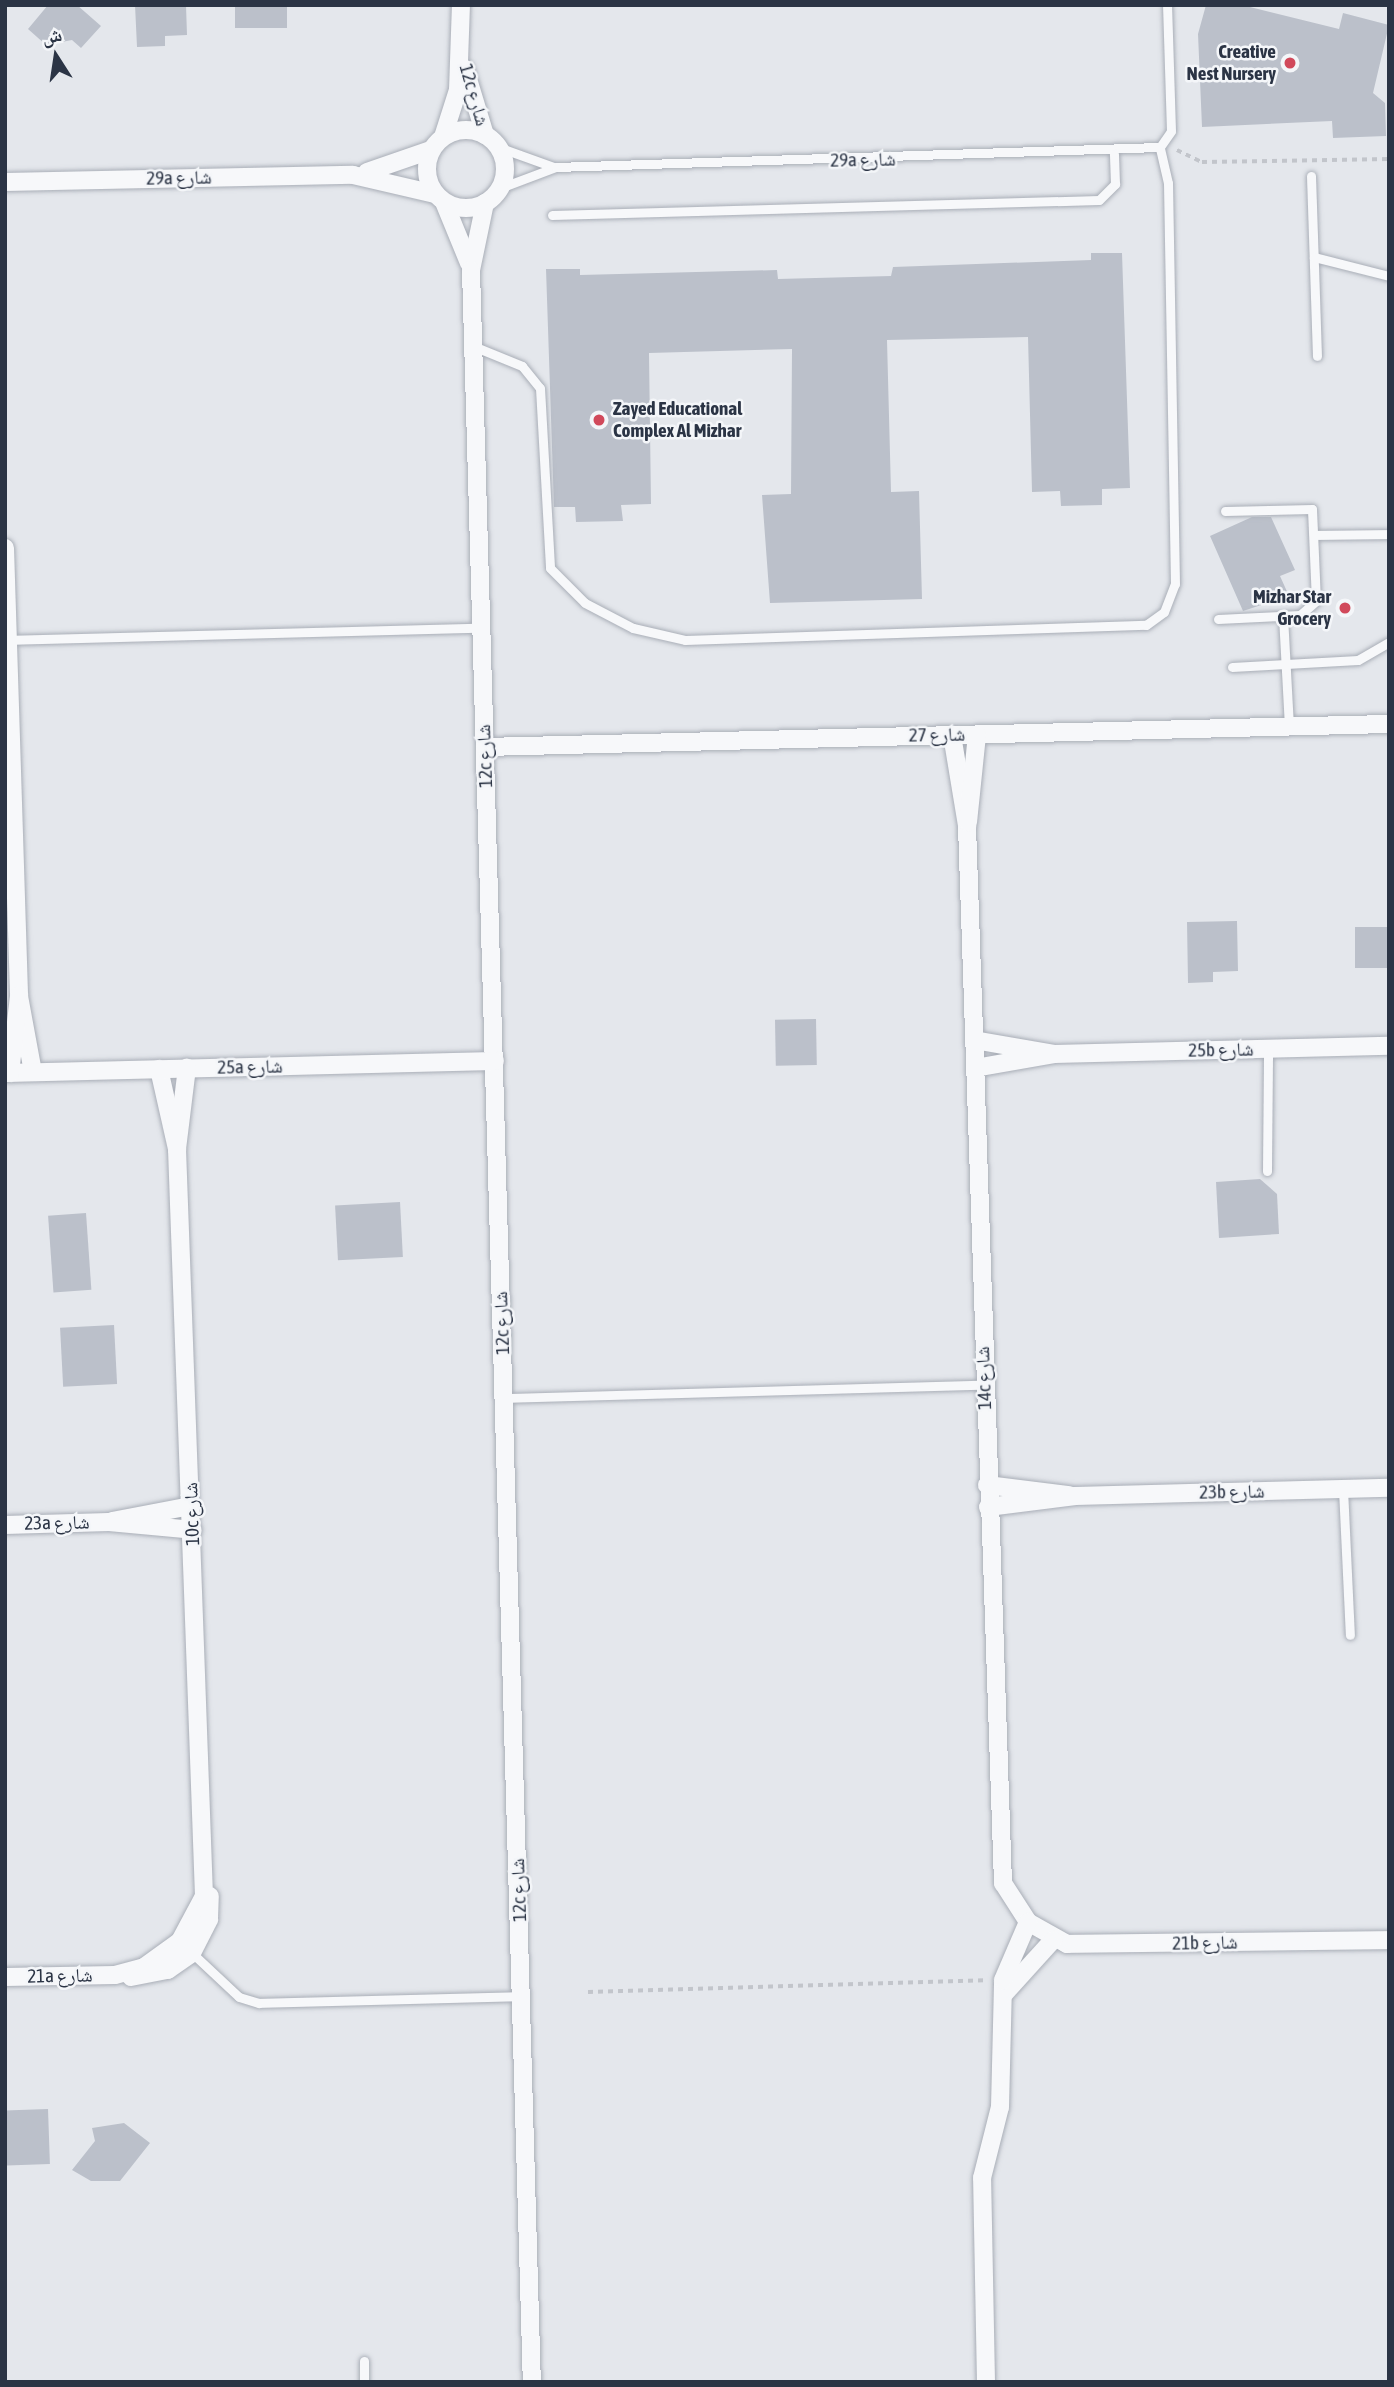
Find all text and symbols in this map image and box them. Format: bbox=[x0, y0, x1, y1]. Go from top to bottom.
north arrow bbox=[21, 21, 91, 91]
text: ش bbox=[39, 23, 64, 48]
place label: Creative Nest Nursery bbox=[1187, 41, 1276, 85]
marker: Creative Nest Nursery bbox=[1282, 55, 1298, 71]
street label: 12c شارع bbox=[454, 61, 494, 129]
street label: 29a شارع bbox=[830, 148, 896, 172]
street label: 29a شارع bbox=[146, 166, 212, 190]
place label: Zayed Educational Complex Al Mizhar bbox=[613, 398, 742, 442]
marker: Zayed Educational Complex Al Mizhar bbox=[591, 412, 607, 428]
place label: Mizhar Star Grocery bbox=[1253, 586, 1331, 630]
marker: Mizhar Star Grocery bbox=[1337, 600, 1353, 616]
street label: شارع 27 bbox=[909, 723, 965, 747]
street label: 12c شارع bbox=[472, 724, 498, 788]
street label: 25b شارع bbox=[1188, 1038, 1254, 1062]
street label: 25a شارع bbox=[217, 1055, 283, 1079]
street label: 12c شارع bbox=[489, 1291, 515, 1355]
street label: 14c شارع bbox=[971, 1346, 997, 1410]
street label: 23b شارع bbox=[1199, 1480, 1265, 1504]
street label: 10c شارع bbox=[179, 1482, 205, 1546]
street label: 23a شارع bbox=[24, 1511, 90, 1535]
street label: 12c شارع bbox=[506, 1858, 532, 1922]
street label: 21b شارع bbox=[1172, 1931, 1238, 1955]
street label: 21a شارع bbox=[27, 1964, 93, 1988]

